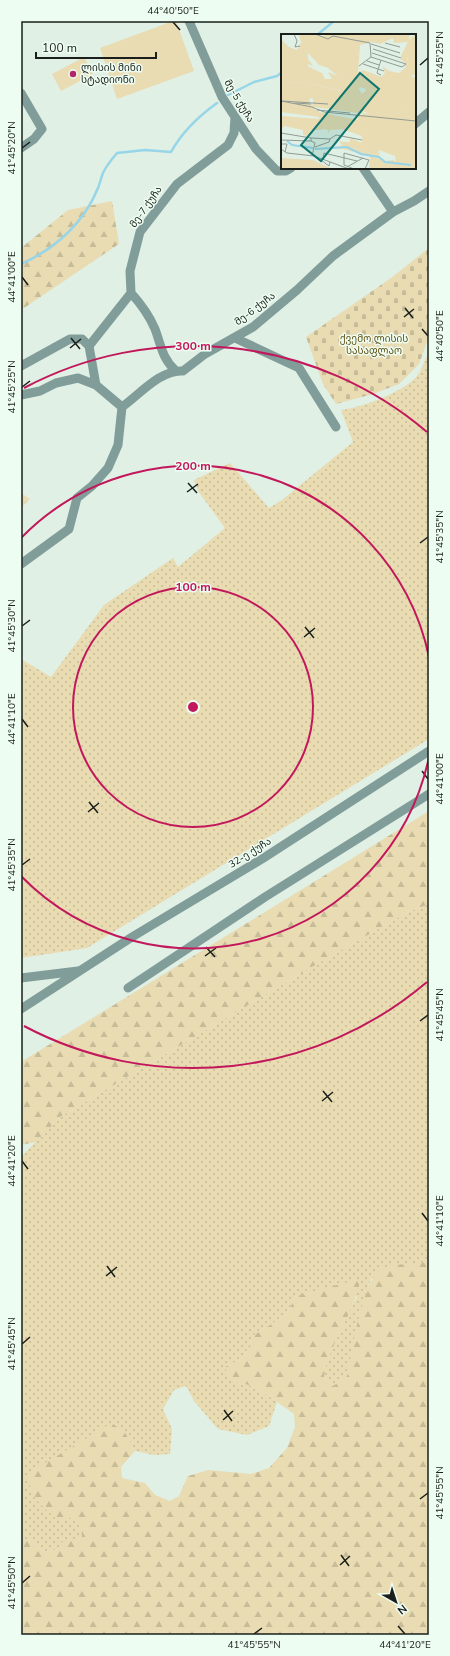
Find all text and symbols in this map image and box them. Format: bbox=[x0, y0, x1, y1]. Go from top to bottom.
text: 44°40'50"E bbox=[147, 4, 199, 18]
text: 41°45'25"N bbox=[433, 31, 447, 85]
scale bar bbox=[36, 34, 156, 60]
inset map bbox=[281, 34, 416, 169]
text: 100 m bbox=[42, 40, 77, 56]
place label: ლისის მინი სტადიონი bbox=[81, 61, 142, 87]
marker: ლისის მინი სტადიონი bbox=[68, 69, 78, 79]
street label: მე-5 ქუჩა bbox=[221, 77, 257, 125]
text: 41°45'20"N bbox=[5, 121, 19, 175]
street label: მე-7 ქუჩა bbox=[127, 183, 165, 231]
text: 44°41'00"E bbox=[5, 251, 19, 303]
street label: მე-6 ქუჩა bbox=[232, 289, 278, 329]
text: 44°40'50"E bbox=[433, 310, 447, 362]
park label: ქვემო ლისის სასაფლაო bbox=[340, 332, 408, 358]
text: 300 m bbox=[175, 338, 211, 354]
text: 41°45'25"N bbox=[5, 360, 19, 414]
text: 200 m bbox=[175, 458, 211, 474]
text: 41°45'35"N bbox=[433, 510, 447, 564]
text: 100 m bbox=[175, 579, 211, 595]
text: 41°45'30"N bbox=[5, 599, 19, 653]
text: 44°41'10"E bbox=[5, 693, 19, 745]
centre of rings bbox=[186, 700, 200, 714]
text: 44°41'00"E bbox=[433, 753, 447, 805]
street label: 32-ე ქუჩა bbox=[226, 834, 274, 872]
text: 41°45'35"N bbox=[5, 838, 19, 892]
text: 41°45'45"N bbox=[433, 988, 447, 1042]
text: 44°41'20"E bbox=[5, 1135, 19, 1187]
text: 44°41'10"E bbox=[433, 1195, 447, 1247]
text: 41°45'45"N bbox=[5, 1317, 19, 1371]
text: 41°45'55"N bbox=[433, 1466, 447, 1520]
text: 41°45'50"N bbox=[5, 1556, 19, 1610]
north arrow bbox=[376, 1582, 416, 1622]
text: N bbox=[394, 1601, 410, 1618]
text: 41°45'55"N bbox=[227, 1638, 281, 1652]
text: 44°41'20"E bbox=[379, 1638, 431, 1652]

